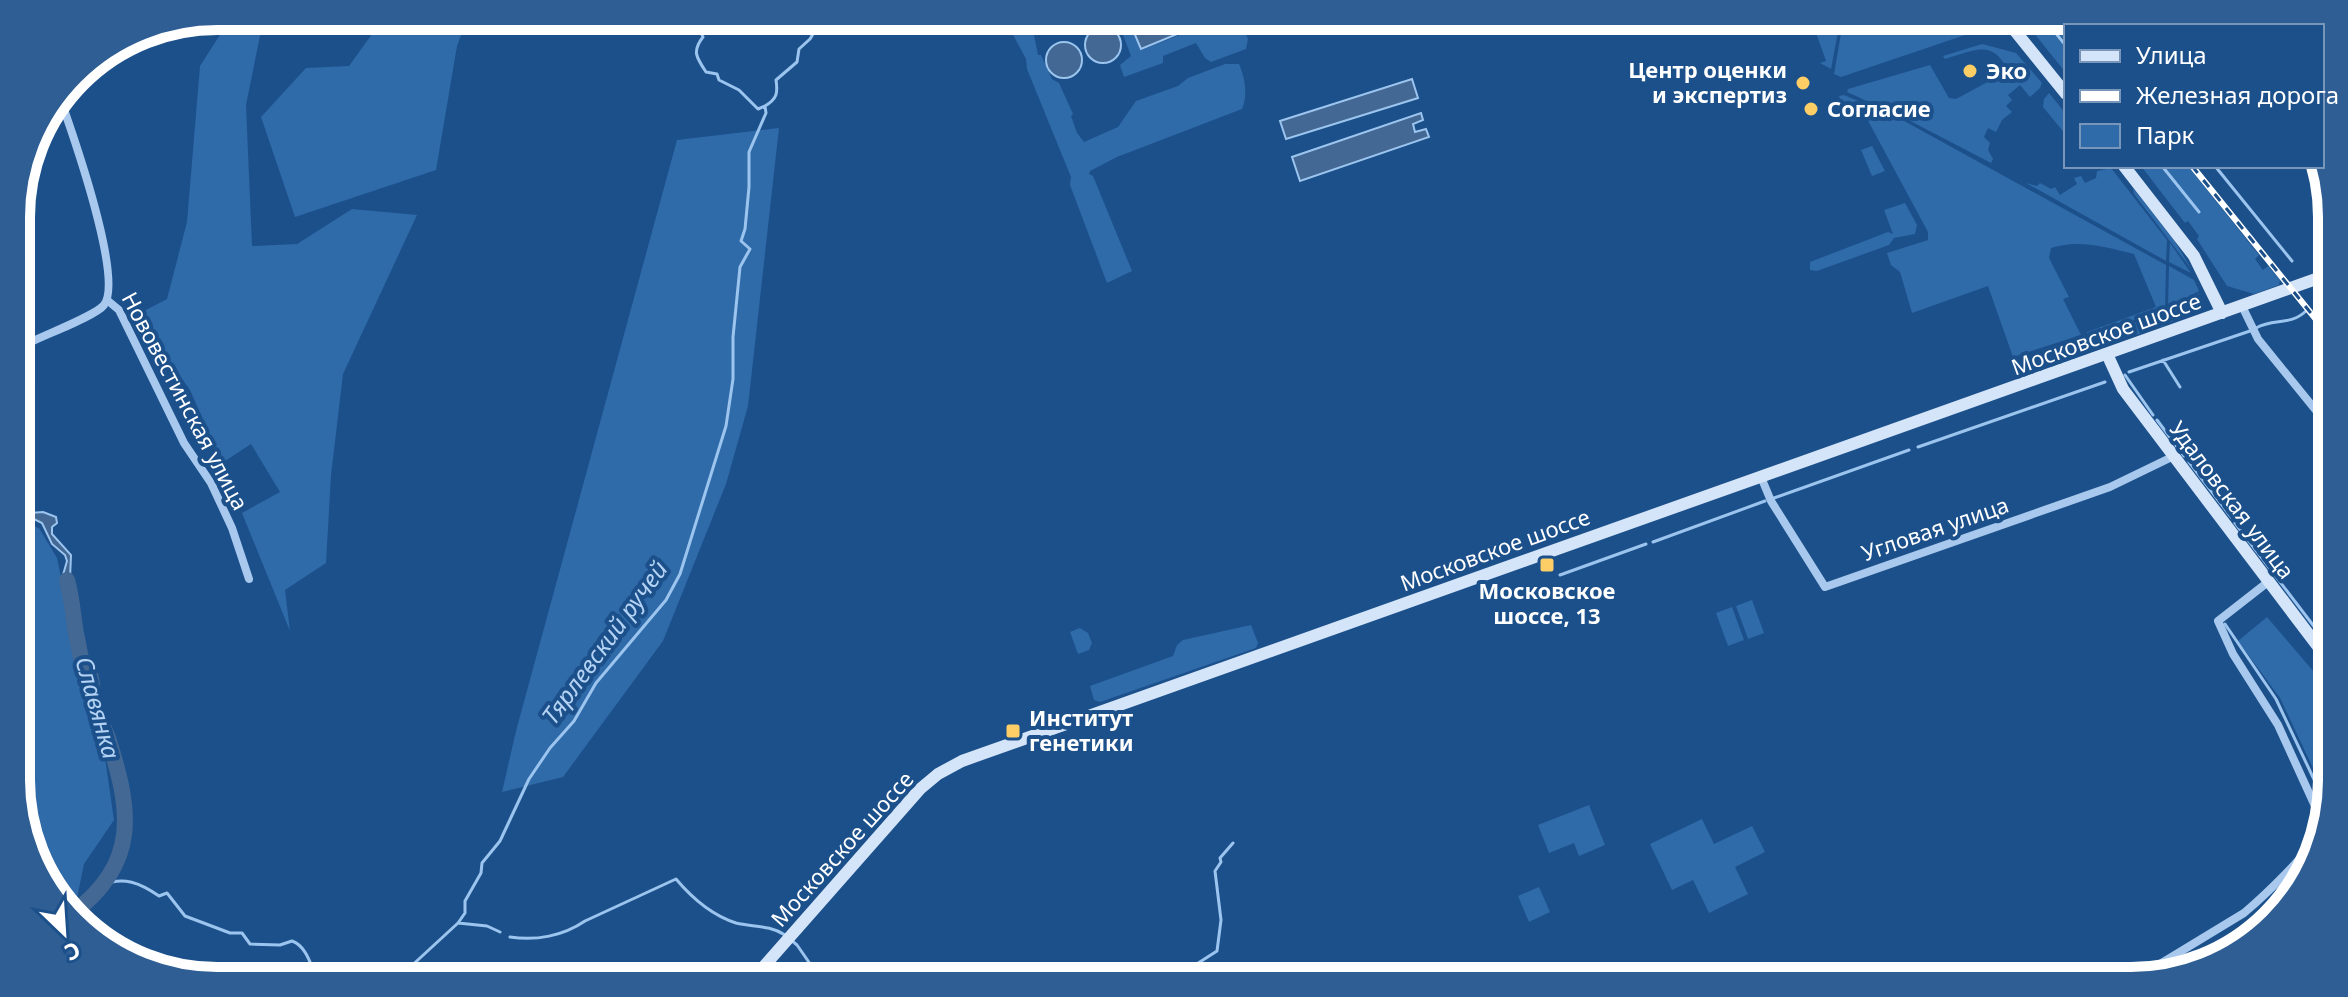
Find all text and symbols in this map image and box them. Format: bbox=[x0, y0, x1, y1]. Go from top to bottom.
legend bbox=[2064, 24, 2324, 168]
text: Улица bbox=[2136, 38, 2207, 71]
place label: Центр оценки и экспертиз bbox=[1628, 54, 1787, 109]
place label: Эко bbox=[1986, 55, 2027, 85]
marker: Эко bbox=[1961, 62, 1979, 80]
marker: Центр оценки и экспертиз bbox=[1794, 74, 1812, 92]
text: Железная дорога bbox=[2136, 78, 2339, 111]
place label: Согласие bbox=[1827, 93, 1931, 123]
marker: Согласие bbox=[1802, 100, 1820, 118]
text: Парк bbox=[2136, 118, 2195, 151]
street label: Московское шоссе bbox=[2007, 285, 2205, 381]
street label: Нововестинская улица bbox=[116, 286, 256, 515]
street label: Удаловская улица bbox=[2164, 414, 2302, 584]
street label: Угловая улица bbox=[1857, 489, 2012, 567]
street label: Московское шоссе bbox=[1396, 501, 1594, 597]
water label: Тярлевский ручей bbox=[533, 553, 675, 731]
marker: Московское шоссе, 13 bbox=[1538, 556, 1556, 574]
place label: Московское шоссе, 13 bbox=[1479, 575, 1616, 630]
water label: Славянка bbox=[68, 653, 129, 763]
place label: Институт генетики bbox=[1029, 702, 1133, 757]
marker: Институт генетики bbox=[1004, 722, 1022, 740]
street label: Московское шоссе bbox=[763, 764, 919, 933]
north arrow bbox=[24, 893, 104, 973]
text: С bbox=[60, 935, 86, 969]

